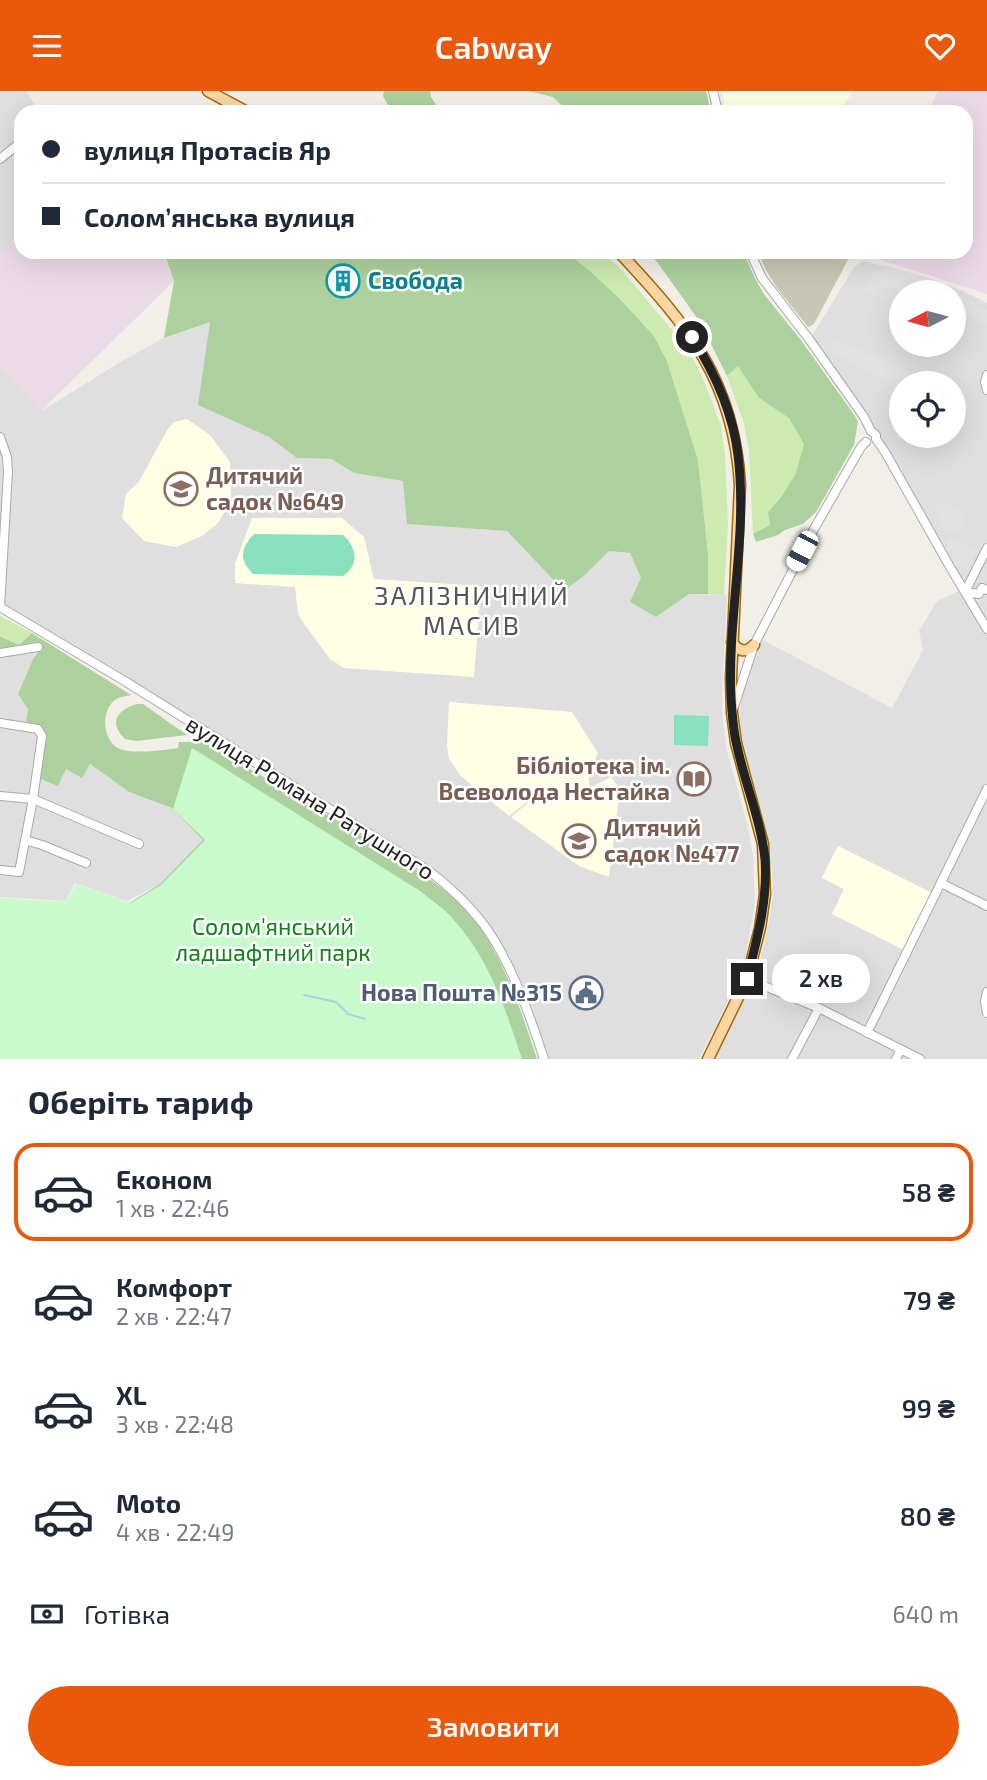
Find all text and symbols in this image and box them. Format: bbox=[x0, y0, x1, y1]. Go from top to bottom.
icon: menu bbox=[28, 27, 66, 65]
text: Cabway bbox=[435, 27, 552, 65]
icon: heart bbox=[921, 27, 959, 65]
text: вулиця Протасів Яр bbox=[84, 134, 331, 165]
text: Соломʼянська вулиця bbox=[84, 201, 355, 232]
building icon: Свобода bbox=[324, 262, 362, 300]
place label: Свобода bbox=[368, 266, 463, 294]
north arrow bbox=[889, 280, 966, 357]
map controls bbox=[889, 280, 966, 448]
route start bbox=[676, 321, 708, 353]
button: locate bbox=[889, 371, 966, 448]
place label: Дитячий садок №649 bbox=[206, 461, 344, 515]
school or university icon: Дитячий садок №649 bbox=[162, 470, 200, 508]
car bbox=[783, 528, 822, 574]
district label: ЗАЛІЗНИЧНИЙ МАСИВ bbox=[374, 579, 570, 640]
street label: вулиця Романа Ратушного bbox=[181, 709, 440, 886]
place label: Бібліотека ім. Всеволода Нестайка bbox=[439, 751, 670, 805]
library icon: Бібліотека ім. Всеволода Нестайка bbox=[675, 760, 713, 798]
place label: Дитячий садок №477 bbox=[604, 813, 739, 867]
school or university icon: Дитячий садок №477 bbox=[560, 822, 598, 860]
park label: Солом'янський ладшафтний парк bbox=[175, 912, 371, 966]
callout: 2 хв bbox=[772, 955, 870, 1003]
route end bbox=[731, 963, 763, 995]
text: 2 хв bbox=[799, 964, 843, 992]
public building icon: Нова Пошта №315 bbox=[567, 974, 605, 1012]
place label: Нова Пошта №315 bbox=[361, 978, 562, 1006]
text: Оберіть тариф bbox=[28, 1082, 254, 1120]
icon: car bbox=[32, 1161, 95, 1224]
text: Економ bbox=[116, 1163, 213, 1194]
text: 58 ₴ bbox=[902, 1176, 955, 1207]
text: 1 хв · 22:46 bbox=[116, 1194, 230, 1222]
icon: car bbox=[32, 1269, 95, 1332]
text: Комфорт bbox=[116, 1271, 232, 1302]
text: 79 ₴ bbox=[903, 1284, 955, 1315]
text: 2 хв · 22:47 bbox=[116, 1302, 232, 1330]
icon: car bbox=[32, 1377, 95, 1440]
text: XL bbox=[116, 1379, 147, 1410]
text: 99 ₴ bbox=[902, 1392, 955, 1423]
text: 3 хв · 22:48 bbox=[116, 1410, 234, 1438]
icon: car bbox=[32, 1485, 95, 1548]
text: Moto bbox=[116, 1487, 181, 1518]
text: 80 ₴ bbox=[900, 1500, 955, 1531]
text: 4 хв · 22:49 bbox=[116, 1518, 235, 1546]
icon: cash bbox=[28, 1595, 66, 1633]
text: Готівка bbox=[84, 1598, 170, 1629]
text: 640 m bbox=[893, 1600, 959, 1628]
button: Замовити bbox=[28, 1686, 959, 1766]

